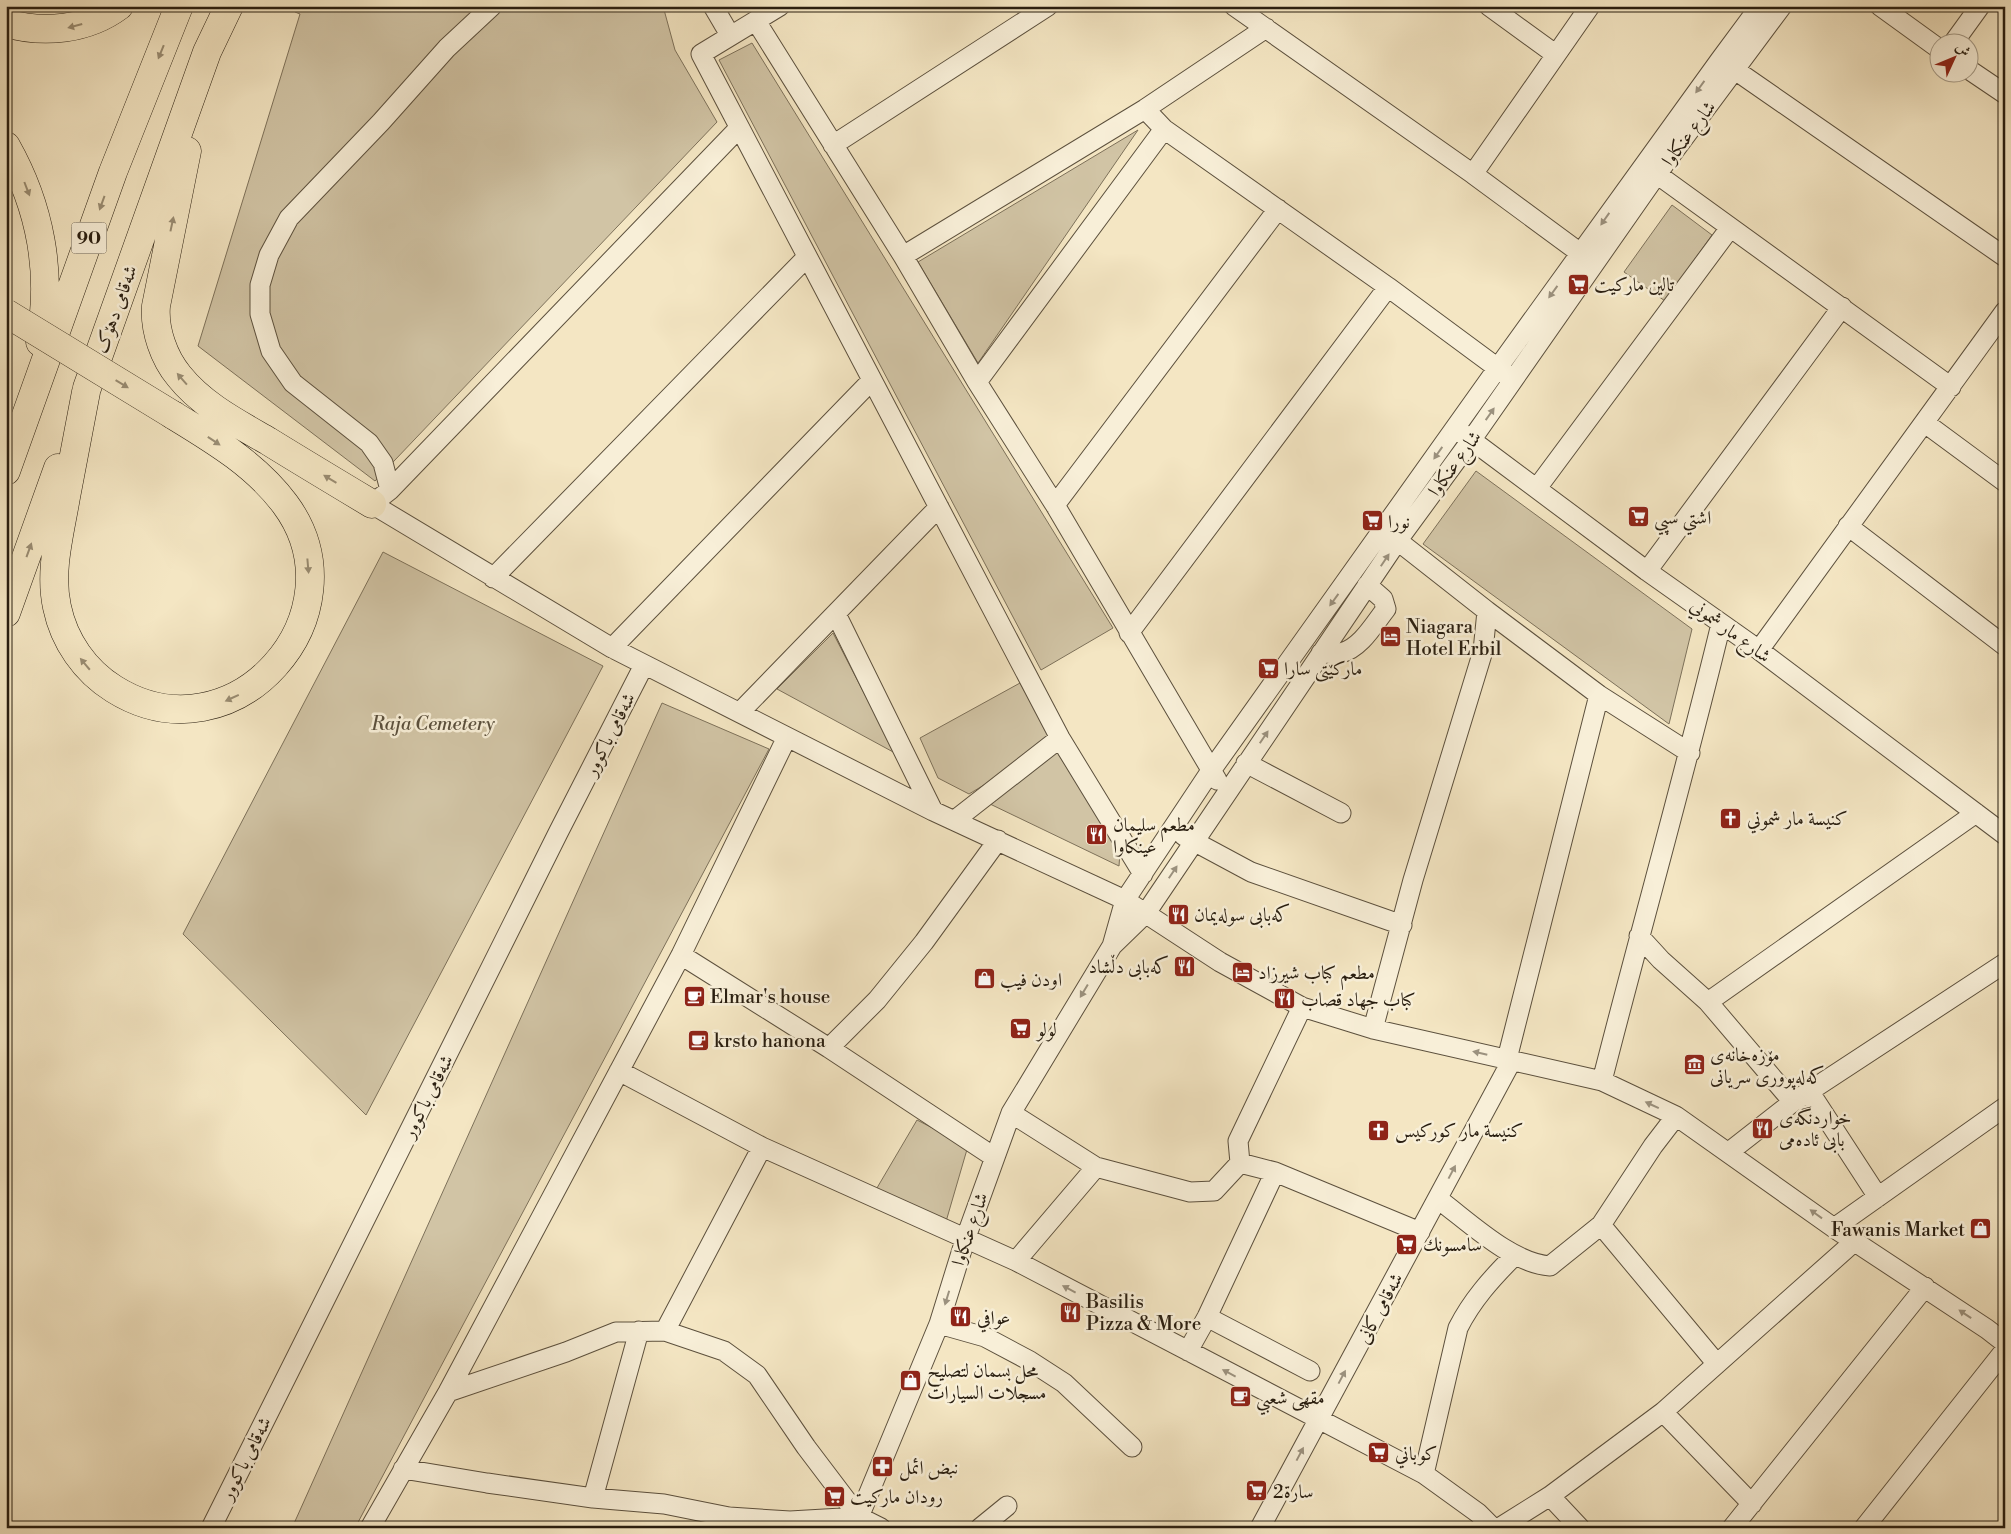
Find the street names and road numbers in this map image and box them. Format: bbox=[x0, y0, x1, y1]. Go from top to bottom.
street label: شارع عنكاوا bbox=[1656, 96, 1724, 173]
road number: 90 bbox=[72, 222, 106, 254]
street label: شەقامی دهۆک bbox=[89, 262, 143, 357]
street label: شارع عنكاوا bbox=[1423, 426, 1489, 503]
street label: شارع مار شموني bbox=[1684, 594, 1775, 671]
street label: شەقامی باکوور bbox=[578, 689, 641, 782]
street label: شەقامی باکوور bbox=[396, 1051, 459, 1144]
street label: شارع عنكاوا bbox=[946, 1190, 996, 1270]
street label: شەقامی کانی bbox=[1351, 1269, 1409, 1348]
street label: شەقامی باکوور bbox=[214, 1413, 277, 1506]

